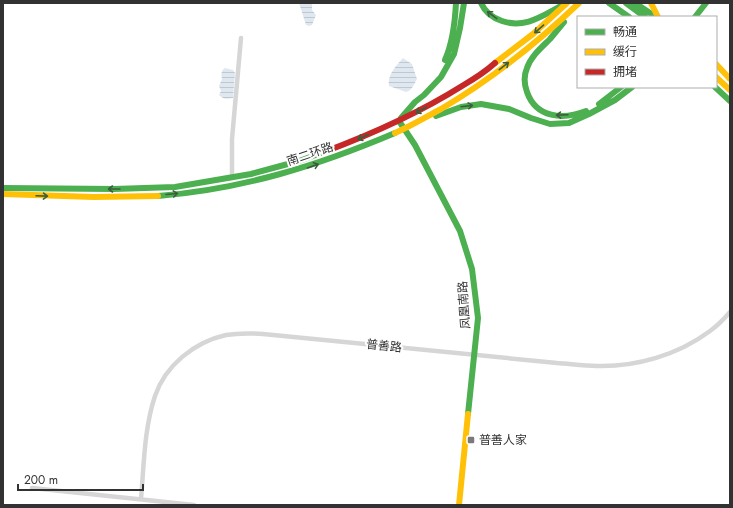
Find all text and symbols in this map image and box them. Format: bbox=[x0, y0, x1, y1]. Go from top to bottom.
one-way arrow bbox=[486, 11, 497, 20]
legend bbox=[577, 16, 717, 88]
text: 畅通 bbox=[613, 23, 637, 41]
one-way arrow bbox=[533, 25, 544, 34]
text: 缓行 bbox=[613, 43, 637, 61]
one-way arrow bbox=[499, 62, 510, 71]
text: 拥堵 bbox=[613, 63, 637, 81]
one-way arrow bbox=[460, 102, 473, 110]
one-way arrow bbox=[415, 107, 427, 114]
one-way arrow bbox=[556, 112, 569, 119]
one-way arrow bbox=[357, 134, 369, 141]
street label: 南二环路 bbox=[284, 138, 336, 170]
one-way arrow bbox=[306, 161, 318, 169]
one-way arrow bbox=[108, 185, 121, 193]
one-way arrow bbox=[165, 191, 178, 198]
one-way arrow bbox=[35, 192, 48, 200]
street label: 凤凰南路 bbox=[453, 280, 475, 330]
street label: 普善路 bbox=[365, 335, 403, 357]
place label: 普善人家 bbox=[479, 431, 527, 449]
marker: 普善人家 bbox=[466, 435, 476, 445]
scale bar bbox=[18, 466, 143, 492]
text: 200 m bbox=[24, 471, 58, 489]

